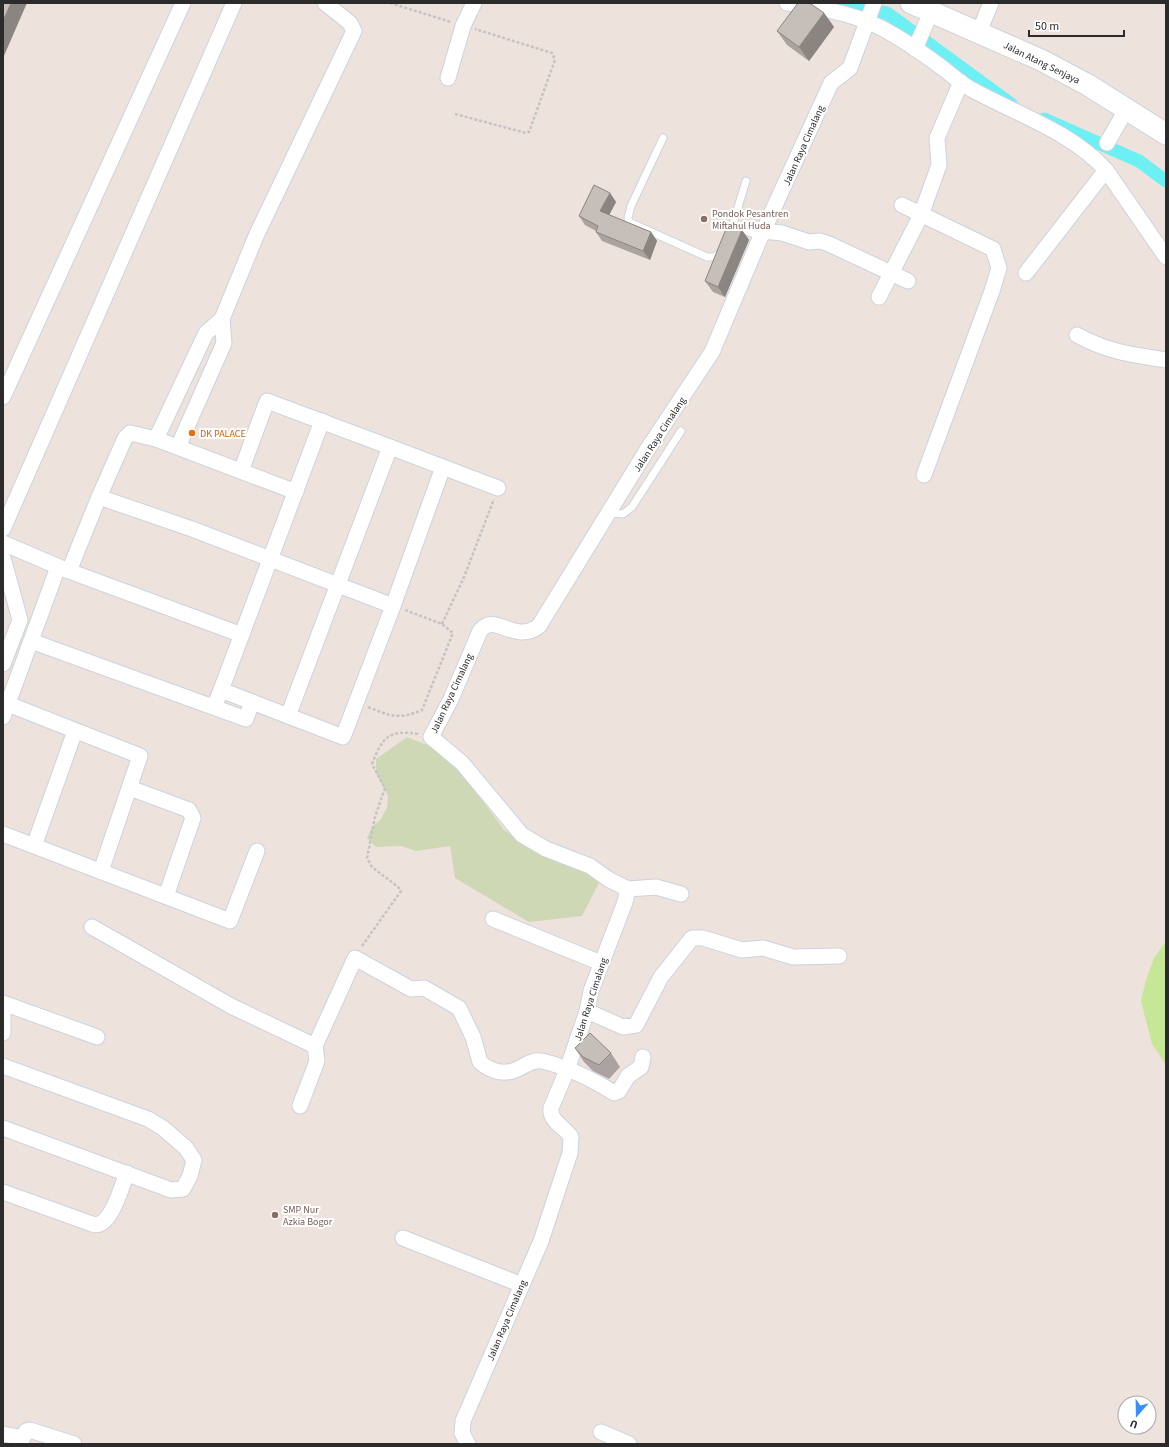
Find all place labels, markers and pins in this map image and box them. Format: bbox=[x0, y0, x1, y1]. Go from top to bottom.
place label: Pondok Pesantren Miftahul Huda bbox=[712, 207, 789, 233]
marker: Pondok Pesantren Miftahul Huda bbox=[699, 214, 709, 224]
place label: DK PALACE bbox=[200, 427, 246, 441]
marker: DK PALACE bbox=[187, 428, 197, 438]
place label: SMP Nur Azkia Bogor bbox=[283, 1203, 333, 1229]
marker: SMP Nur Azkia Bogor bbox=[270, 1210, 280, 1220]

